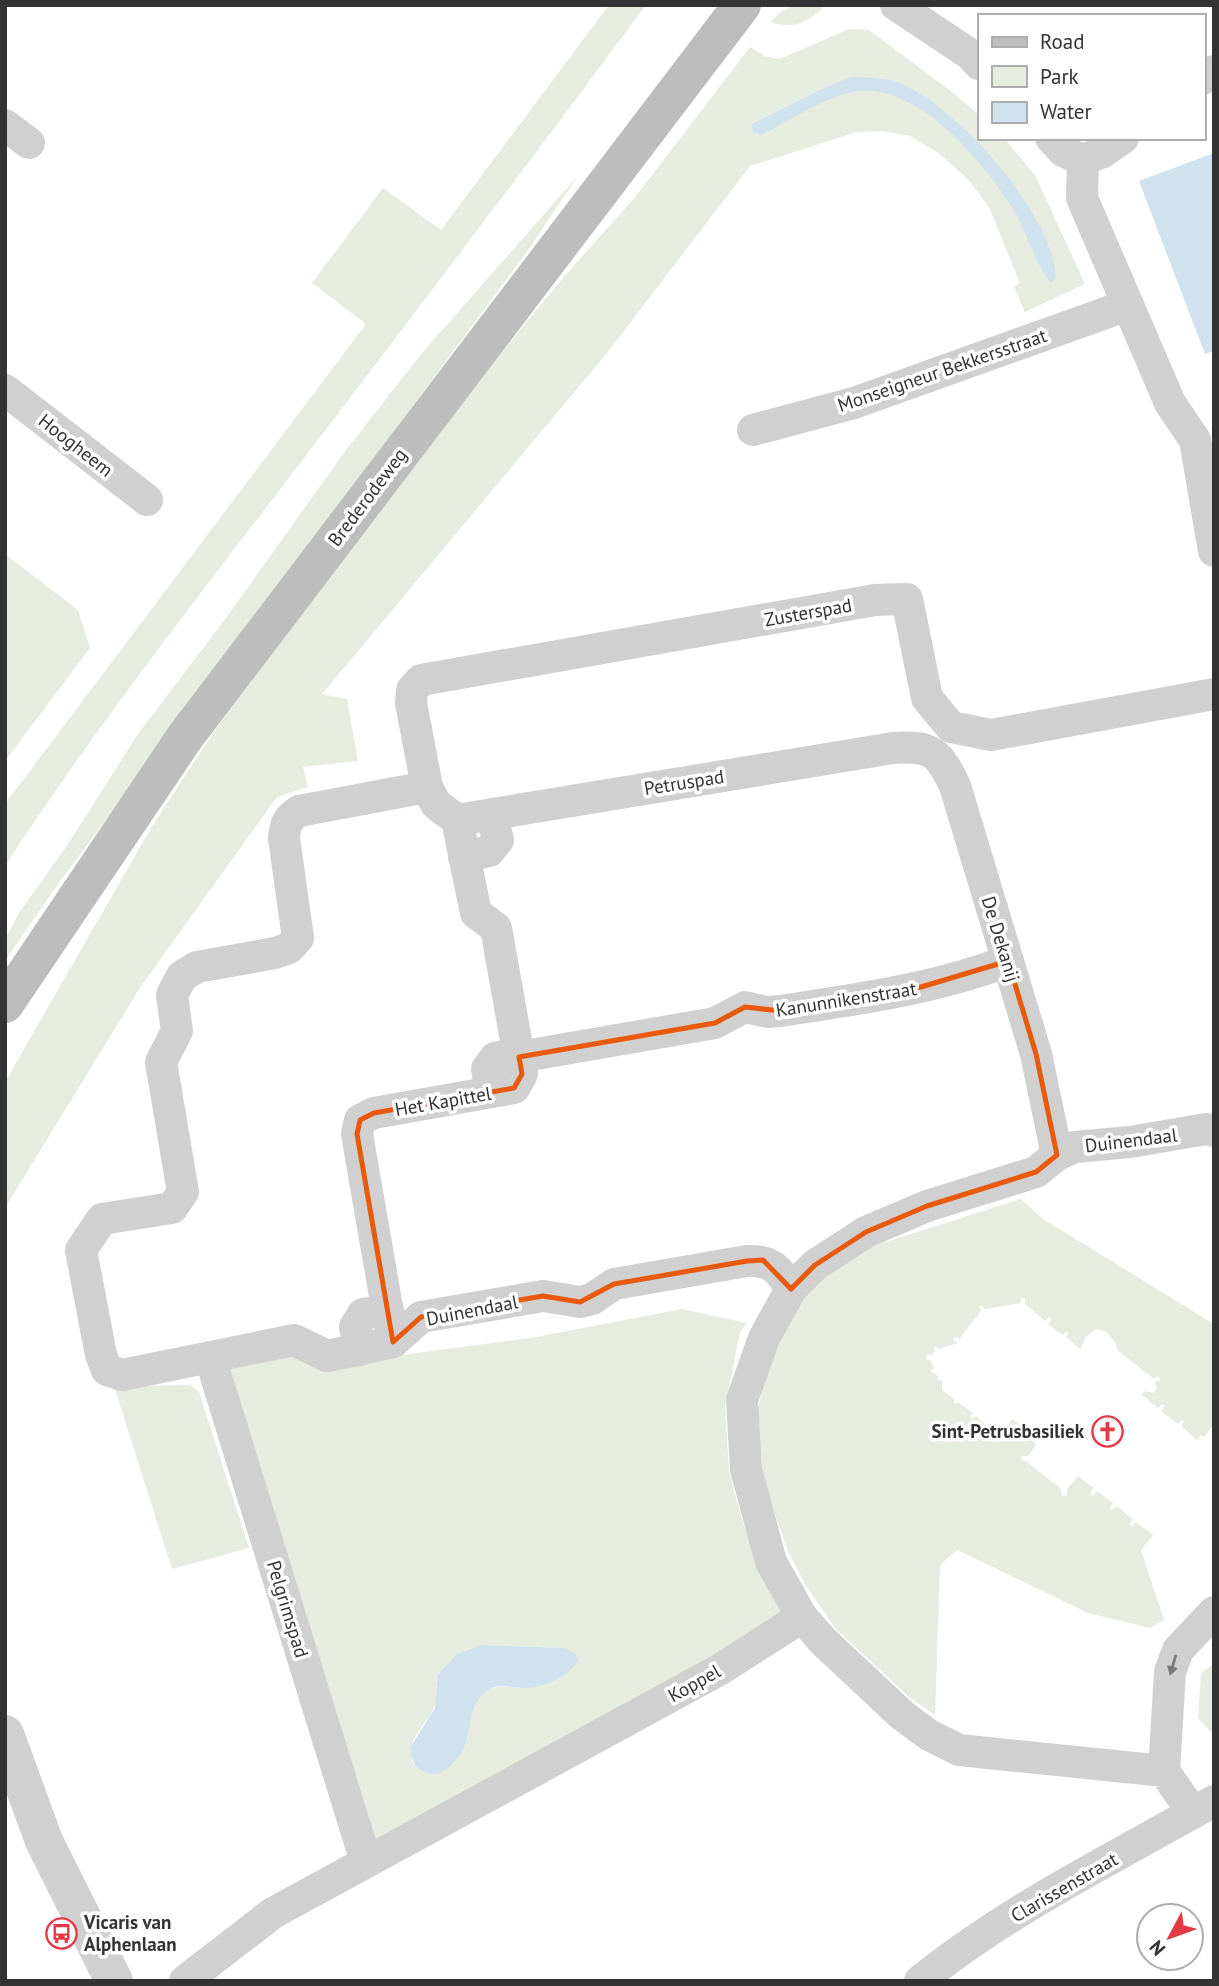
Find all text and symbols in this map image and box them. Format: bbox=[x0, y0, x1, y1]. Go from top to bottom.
legend bbox=[978, 14, 1205, 140]
text: Road bbox=[1040, 28, 1084, 55]
text: Park bbox=[1040, 63, 1079, 90]
text: Water bbox=[1040, 98, 1092, 125]
street label: Monseigneur Bekkersstraat bbox=[834, 323, 1050, 417]
street label: Hoogheem bbox=[34, 408, 118, 482]
street label: Brederodeweg bbox=[322, 443, 412, 551]
street label: Zusterspad bbox=[762, 593, 854, 631]
street label: Petruspad bbox=[642, 764, 726, 800]
street label: De Dekanij bbox=[977, 893, 1025, 985]
street label: Kanunnikenstraat bbox=[774, 976, 919, 1022]
street label: Het Kapittel bbox=[393, 1081, 494, 1121]
street label: Duinendaal bbox=[1083, 1122, 1179, 1158]
street label: Duinendaal bbox=[424, 1289, 520, 1331]
church icon: Sint-Petrusbasiliek bbox=[1090, 1414, 1124, 1448]
place label: Sint-Petrusbasiliek bbox=[932, 1419, 1085, 1443]
street label: Pelgrimspad bbox=[262, 1558, 314, 1660]
one-way arrow bbox=[1168, 1655, 1178, 1676]
street label: Koppel bbox=[663, 1659, 725, 1707]
street label: Clarissenstraat bbox=[1006, 1846, 1122, 1927]
north arrow bbox=[1135, 1902, 1205, 1972]
place label: Vicaris van Alphenlaan bbox=[83, 1910, 177, 1956]
bus stop icon: Vicaris van Alphenlaan bbox=[44, 1916, 78, 1950]
text: N bbox=[1144, 1936, 1170, 1961]

